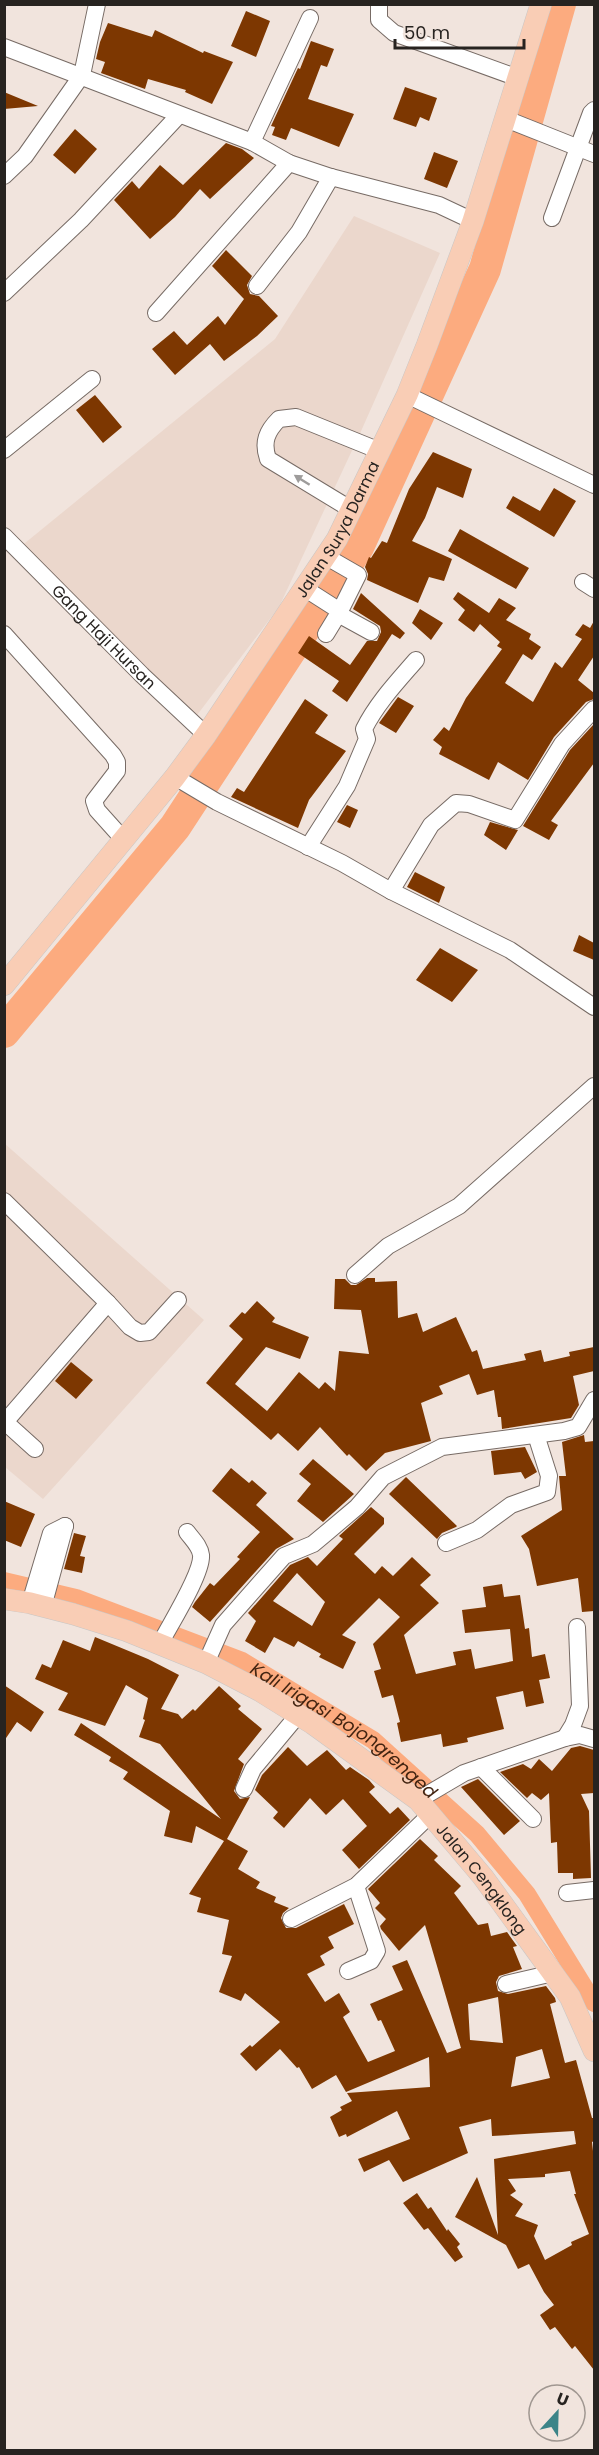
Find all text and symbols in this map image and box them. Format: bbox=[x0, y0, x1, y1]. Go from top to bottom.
scale bar bbox=[395, 12, 524, 50]
text: 50 m bbox=[404, 20, 450, 45]
street label: Jalan Surya Darma bbox=[290, 457, 385, 602]
one-way arrow bbox=[294, 474, 310, 485]
street label: Gang Haji Hursan bbox=[46, 580, 161, 695]
water label: Kali Irigasi Bojongrenged bbox=[246, 1656, 443, 1805]
street label: Jalan Cengklong bbox=[431, 1819, 532, 1940]
north arrow bbox=[527, 2383, 587, 2443]
text: U bbox=[553, 2387, 572, 2412]

